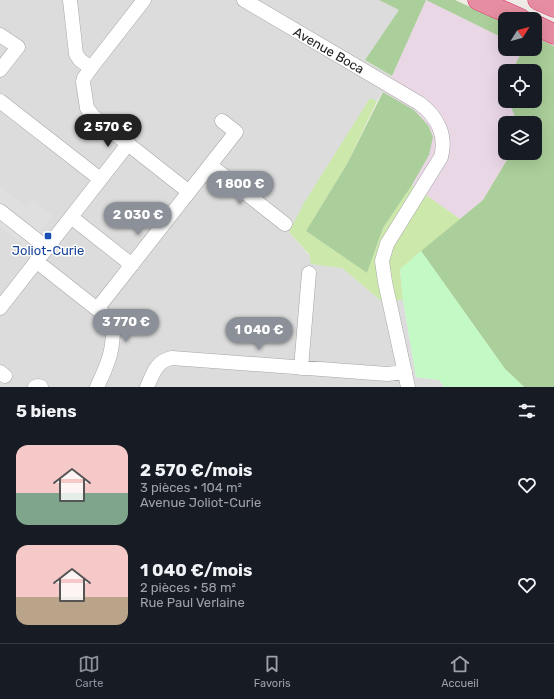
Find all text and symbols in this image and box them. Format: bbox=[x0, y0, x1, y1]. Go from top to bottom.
north arrow bbox=[498, 12, 542, 56]
map controls bbox=[498, 12, 542, 160]
street label: Avenue Boca bbox=[291, 24, 367, 77]
button: locate bbox=[498, 64, 542, 108]
pin: 2 570 € bbox=[71, 114, 145, 148]
button: layers bbox=[498, 116, 542, 160]
text: 2 570 € bbox=[84, 119, 132, 134]
pin: 1 800 € bbox=[203, 171, 277, 205]
text: 1 800 € bbox=[216, 176, 264, 191]
pin: 2 030 € bbox=[101, 202, 175, 236]
text: 2 030 € bbox=[113, 207, 163, 222]
marker: Joliot-Curie bbox=[43, 231, 53, 241]
place label: Joliot-Curie bbox=[12, 243, 84, 258]
pin: 3 770 € bbox=[89, 309, 163, 343]
text: 3 770 € bbox=[102, 314, 150, 329]
pin: 1 040 € bbox=[222, 317, 296, 351]
text: 1 040 € bbox=[235, 322, 283, 337]
icon: filters bbox=[516, 400, 538, 422]
text: 5 biens bbox=[16, 401, 77, 421]
text: 2 570 €/mois bbox=[140, 460, 253, 480]
icon: home bbox=[48, 461, 96, 509]
icon: heart bbox=[516, 474, 538, 496]
text: 3 pièces · 104 m² bbox=[140, 480, 242, 495]
text: Avenue Joliot-Curie bbox=[140, 495, 261, 510]
text: 1 040 €/mois bbox=[140, 560, 252, 580]
icon: home bbox=[48, 561, 96, 609]
icon: heart bbox=[516, 574, 538, 596]
text: 2 pièces · 58 m² bbox=[140, 580, 236, 595]
text: Rue Paul Verlaine bbox=[140, 595, 245, 610]
tab: Carte bbox=[75, 653, 103, 690]
tab: Favoris bbox=[254, 653, 291, 690]
tab: Accueil bbox=[441, 653, 479, 690]

